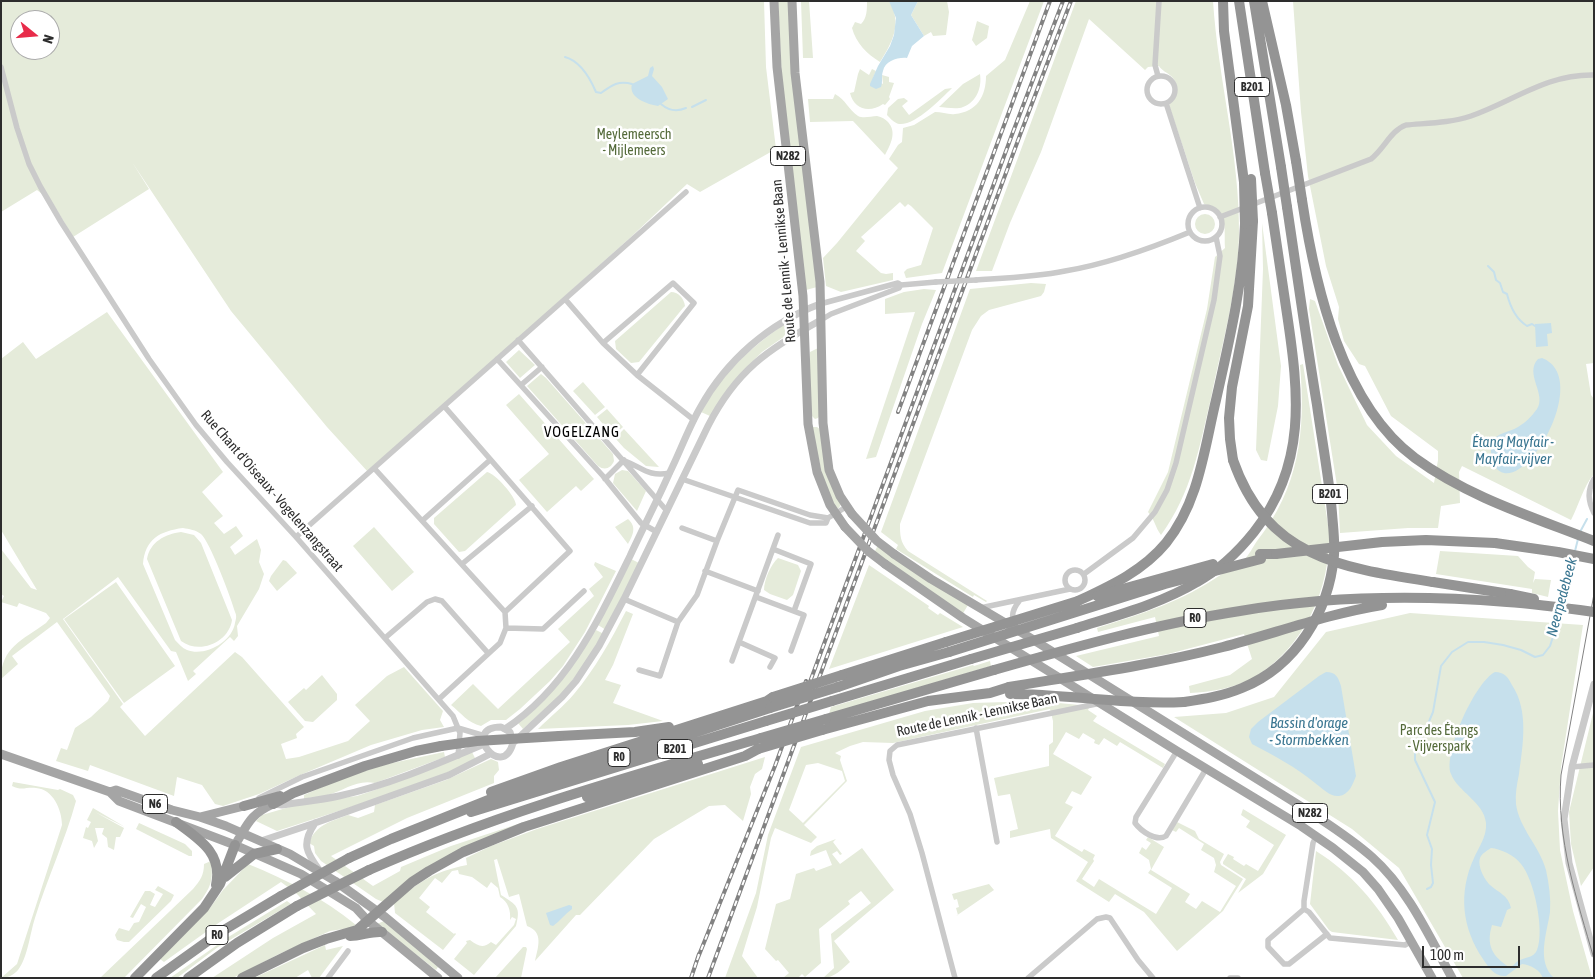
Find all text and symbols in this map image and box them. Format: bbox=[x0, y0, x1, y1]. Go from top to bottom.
north arrow bbox=[10, 10, 60, 60]
text: N bbox=[40, 33, 57, 45]
road number: B201 bbox=[1234, 77, 1270, 96]
park label: Meylemeersch - Mijlemeers bbox=[596, 127, 672, 160]
road number: N282 bbox=[770, 146, 806, 166]
street label: Route de Lennik - Lennikse Baan bbox=[768, 179, 800, 343]
street label: Rue Chant d'Oiseaux - Vogelenzangstraat bbox=[197, 407, 347, 575]
district label: VOGELZANG bbox=[543, 423, 621, 441]
water label: Étang Mayfair - Mayfair-vijver bbox=[1472, 433, 1554, 468]
road number: B201 bbox=[1312, 484, 1348, 504]
water label: Neerpedebeek bbox=[1543, 555, 1581, 639]
road number: R0 bbox=[1184, 608, 1206, 628]
street label: Route de Lennik - Lennikse Baan bbox=[895, 690, 1059, 740]
water label: Bassin d'orage - Stormbekken bbox=[1269, 714, 1349, 749]
park label: Parc des Étangs - Vijverspark bbox=[1400, 723, 1478, 756]
road number: B201 bbox=[658, 740, 692, 759]
road number: R0 bbox=[608, 748, 630, 766]
road number: N6 bbox=[142, 794, 168, 814]
road number: N282 bbox=[1292, 804, 1328, 822]
road number: R0 bbox=[206, 926, 228, 944]
scale bar bbox=[1425, 936, 1522, 968]
text: 100 m bbox=[1430, 946, 1464, 963]

